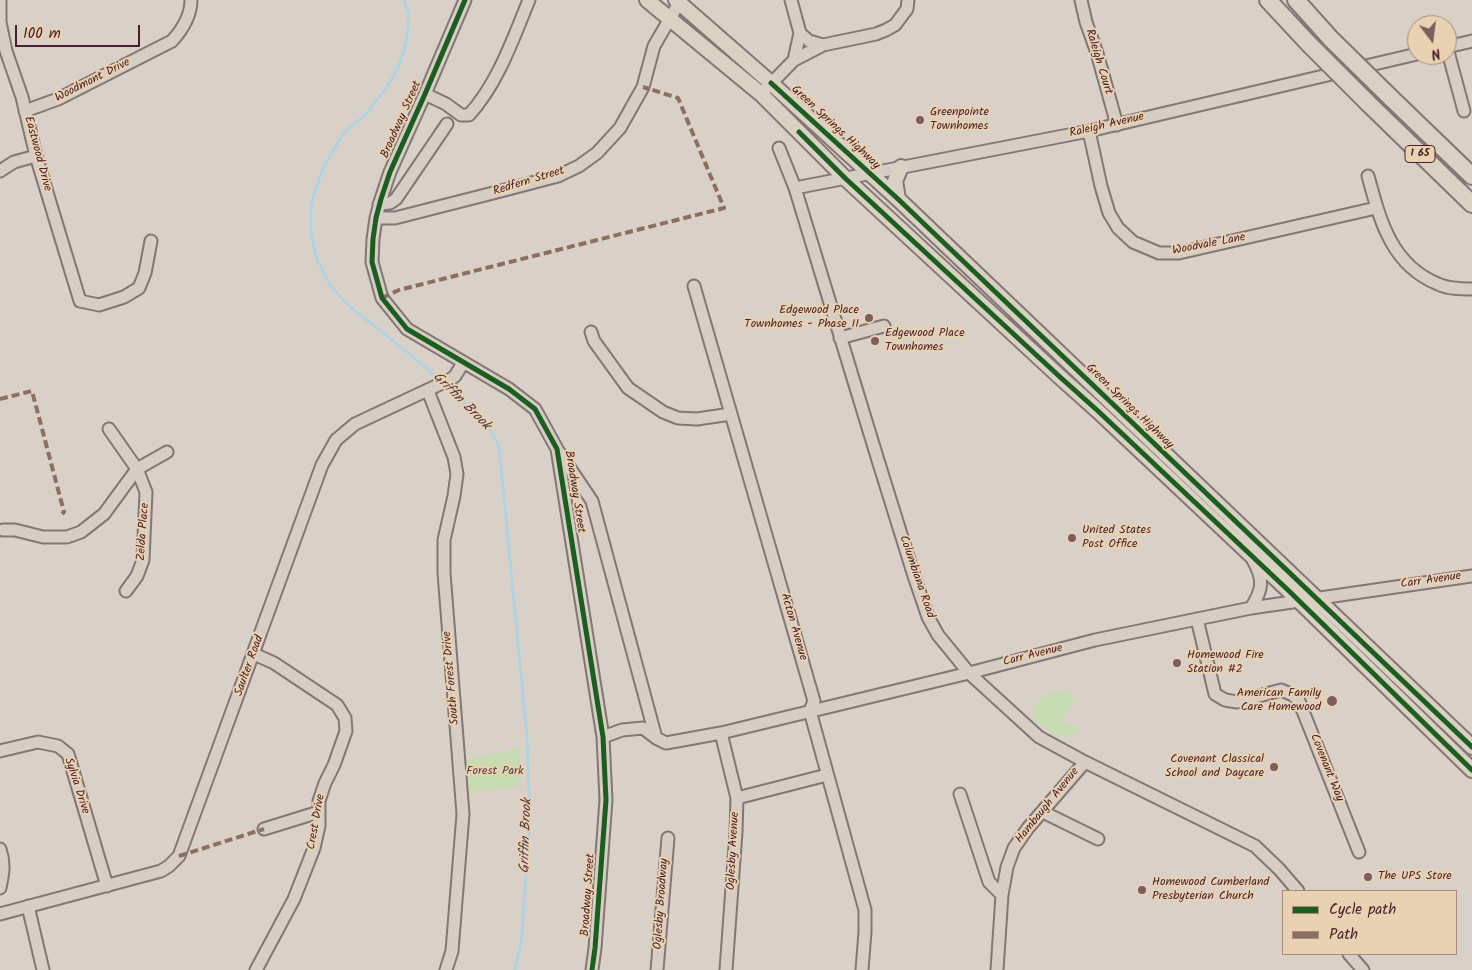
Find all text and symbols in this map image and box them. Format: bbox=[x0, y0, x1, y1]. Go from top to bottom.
scale bar bbox=[18, 15, 142, 47]
north arrow bbox=[1407, 15, 1457, 65]
text: 100 m bbox=[23, 22, 61, 46]
street label: Raleigh Court bbox=[1081, 27, 1115, 97]
text: N bbox=[1429, 42, 1443, 65]
street label: Woodmont Drive bbox=[53, 56, 133, 106]
street label: Broadway Street bbox=[378, 79, 426, 161]
street label: Green Springs Highway bbox=[787, 83, 883, 173]
place label: Greenpointe Townhomes bbox=[930, 106, 989, 134]
street label: Raleigh Avenue bbox=[1068, 110, 1146, 142]
marker: Greenpointe Townhomes bbox=[914, 114, 926, 126]
street label: Eastwood Drive bbox=[20, 115, 54, 193]
road number: I 65 bbox=[1405, 146, 1435, 162]
street label: Redfern Street bbox=[492, 164, 566, 200]
street label: Woodvale Lane bbox=[1171, 231, 1247, 259]
place label: Edgewood Place Townhomes - Phase II bbox=[744, 304, 859, 332]
marker: Edgewood Place Townhomes - Phase II bbox=[863, 312, 875, 324]
place label: Edgewood Place Townhomes bbox=[885, 327, 965, 355]
marker: Edgewood Place Townhomes bbox=[869, 335, 881, 347]
street label: Green Springs Highway bbox=[1082, 361, 1176, 453]
water label: Griffin Brook bbox=[429, 370, 493, 434]
street label: Broadway Street bbox=[560, 450, 588, 534]
street label: Zelda Place bbox=[135, 503, 153, 561]
place label: United States Post Office bbox=[1082, 524, 1151, 552]
marker: United States Post Office bbox=[1066, 532, 1078, 544]
street label: Columbiana Road bbox=[895, 534, 937, 620]
street label: Carr Avenue bbox=[1400, 570, 1462, 592]
street label: Acton Avenue bbox=[777, 592, 809, 662]
street label: South Forest Drive bbox=[441, 630, 463, 726]
street label: Saulter Road bbox=[232, 634, 268, 698]
street label: Carr Avenue bbox=[1002, 642, 1064, 670]
place label: Homewood Fire Station #2 bbox=[1187, 649, 1264, 677]
marker: Homewood Fire Station #2 bbox=[1171, 657, 1183, 669]
place label: American Family Care Homewood bbox=[1237, 687, 1321, 715]
marker: American Family Care Homewood bbox=[1325, 694, 1339, 708]
street label: Covenant Way bbox=[1306, 732, 1346, 804]
place label: Covenant Classical School and Daycare bbox=[1165, 753, 1264, 781]
street label: Sylvia Drive bbox=[60, 756, 92, 816]
marker: Covenant Classical School and Daycare bbox=[1268, 761, 1280, 773]
park label: Forest Park bbox=[466, 765, 524, 779]
street label: Hambaugh Avenue bbox=[1013, 765, 1083, 847]
street label: Crest Drive bbox=[305, 793, 329, 851]
water label: Griffin Brook bbox=[517, 798, 537, 874]
street label: Oglesby Avenue bbox=[725, 811, 743, 891]
street label: Broadway Street bbox=[579, 853, 599, 937]
street label: Oglesby Broadway bbox=[652, 858, 672, 950]
place label: The UPS Store bbox=[1378, 870, 1452, 884]
marker: The UPS Store bbox=[1362, 871, 1374, 883]
place label: Homewood Cumberland Presbyterian Church bbox=[1152, 876, 1269, 904]
marker: Homewood Cumberland Presbyterian Church bbox=[1136, 884, 1148, 896]
legend bbox=[1282, 890, 1457, 955]
text: Cycle path bbox=[1329, 898, 1396, 922]
text: Path bbox=[1329, 923, 1358, 947]

